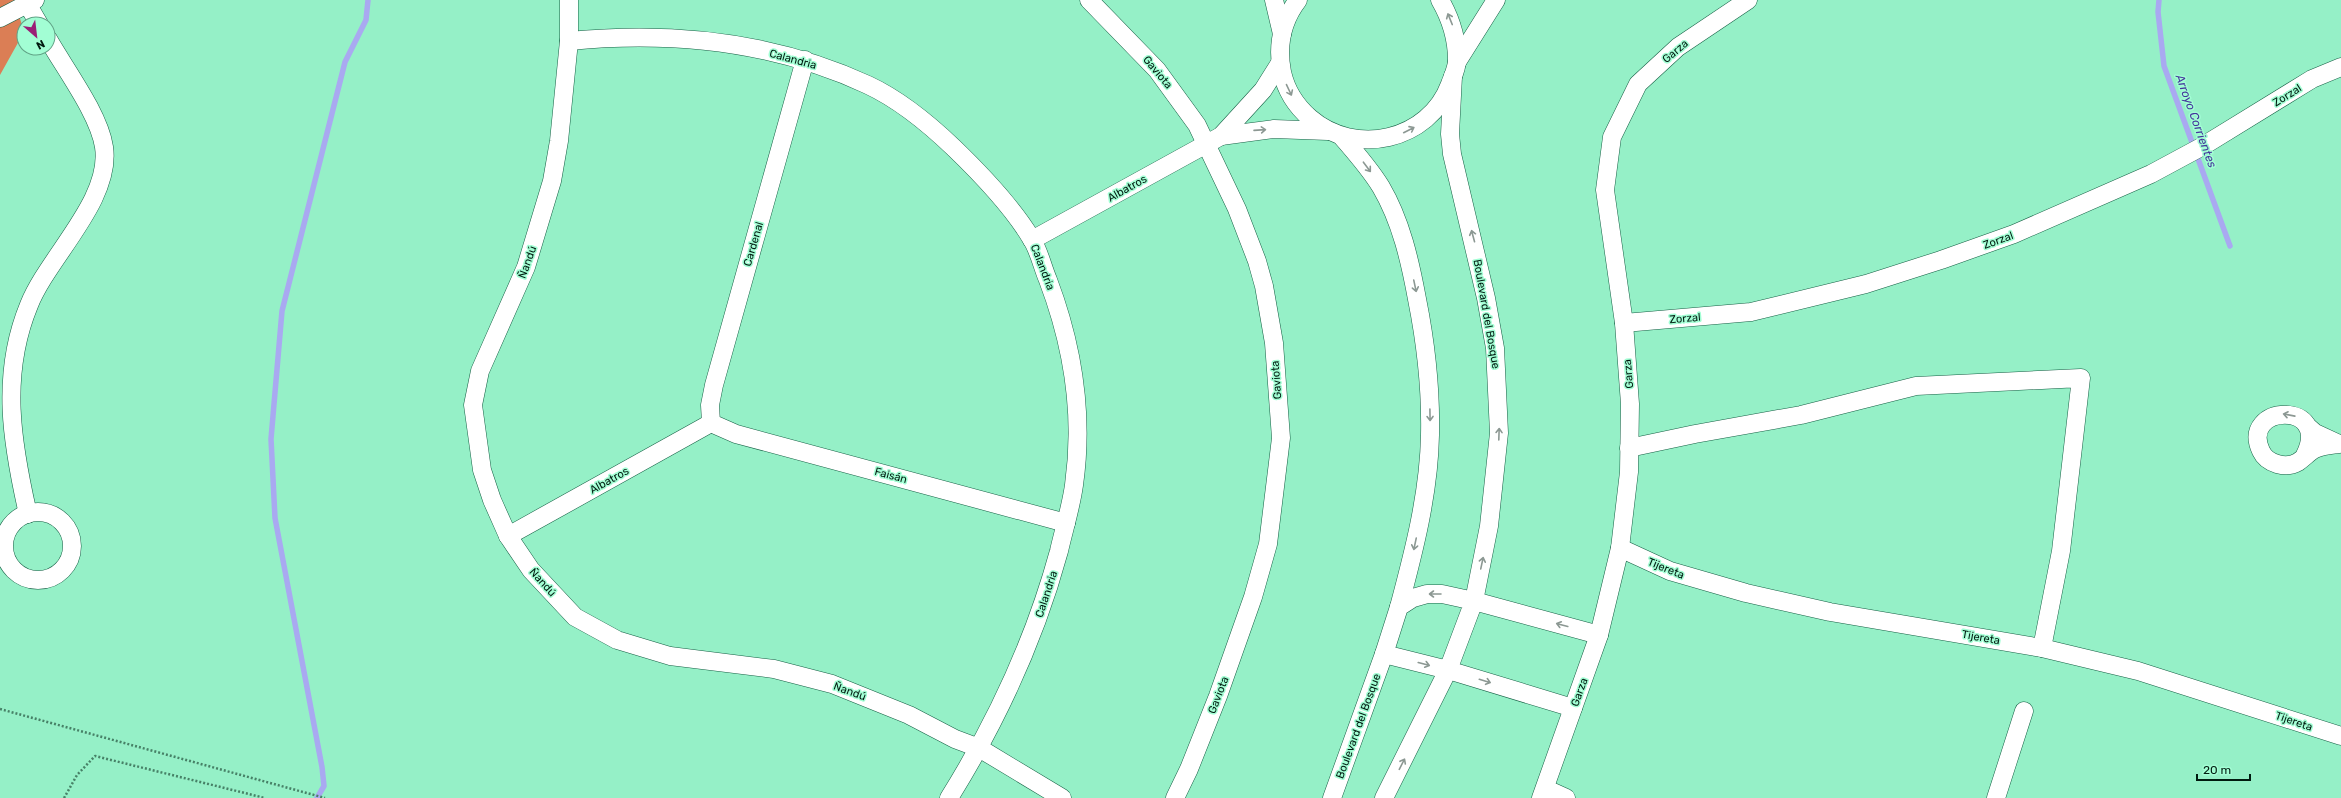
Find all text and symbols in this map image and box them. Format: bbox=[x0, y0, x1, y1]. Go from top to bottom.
one-way arrow bbox=[1446, 14, 1453, 26]
north arrow bbox=[16, 16, 56, 56]
text: N bbox=[34, 37, 47, 52]
street label: Garza bbox=[1660, 37, 1691, 66]
street label: Calandria bbox=[768, 47, 818, 72]
street label: Gaviota bbox=[1140, 53, 1175, 91]
water label: Arroyo Corrientes bbox=[2172, 71, 2219, 170]
street label: Zorzal bbox=[2271, 82, 2304, 109]
one-way arrow bbox=[1286, 83, 1293, 95]
one-way arrow bbox=[1403, 125, 1415, 133]
one-way arrow bbox=[1253, 126, 1266, 133]
one-way arrow bbox=[1363, 161, 1371, 172]
street label: Albatros bbox=[1105, 172, 1149, 205]
street label: Cardenal bbox=[741, 220, 766, 268]
street label: Zorzal bbox=[1981, 229, 2015, 252]
one-way arrow bbox=[1469, 230, 1476, 243]
street label: Calandria bbox=[1028, 242, 1057, 292]
street label: Ñandú bbox=[516, 244, 539, 280]
street label: Boulevard del Bosque bbox=[1470, 258, 1503, 370]
one-way arrow bbox=[1411, 280, 1419, 293]
street label: Zorzal bbox=[1669, 311, 1701, 326]
street label: Garza bbox=[1621, 359, 1636, 389]
street label: Gaviota bbox=[1269, 360, 1284, 400]
one-way arrow bbox=[1426, 408, 1434, 421]
one-way arrow bbox=[2283, 411, 2296, 419]
one-way arrow bbox=[1495, 428, 1503, 441]
street label: Albatros bbox=[587, 464, 631, 497]
street label: Faisán bbox=[873, 465, 909, 486]
one-way arrow bbox=[1410, 537, 1418, 550]
street label: Tijereta bbox=[1646, 555, 1686, 582]
one-way arrow bbox=[1478, 556, 1486, 569]
street label: Ñandú bbox=[527, 566, 559, 599]
street label: Calandria bbox=[1033, 569, 1060, 619]
one-way arrow bbox=[1429, 590, 1442, 598]
one-way arrow bbox=[1555, 621, 1568, 628]
street label: Tijereta bbox=[1961, 628, 2001, 647]
one-way arrow bbox=[1417, 661, 1430, 668]
street label: Boulevard del Bosque bbox=[1333, 672, 1384, 780]
street label: Gaviota bbox=[1205, 675, 1231, 716]
street label: Garza bbox=[1568, 676, 1591, 708]
one-way arrow bbox=[1478, 678, 1491, 685]
street label: Ñandú bbox=[832, 680, 868, 703]
street label: Tijereta bbox=[2274, 709, 2314, 734]
scale bar bbox=[2197, 756, 2250, 782]
one-way arrow bbox=[1399, 758, 1407, 770]
text: 20 m bbox=[2203, 763, 2231, 777]

